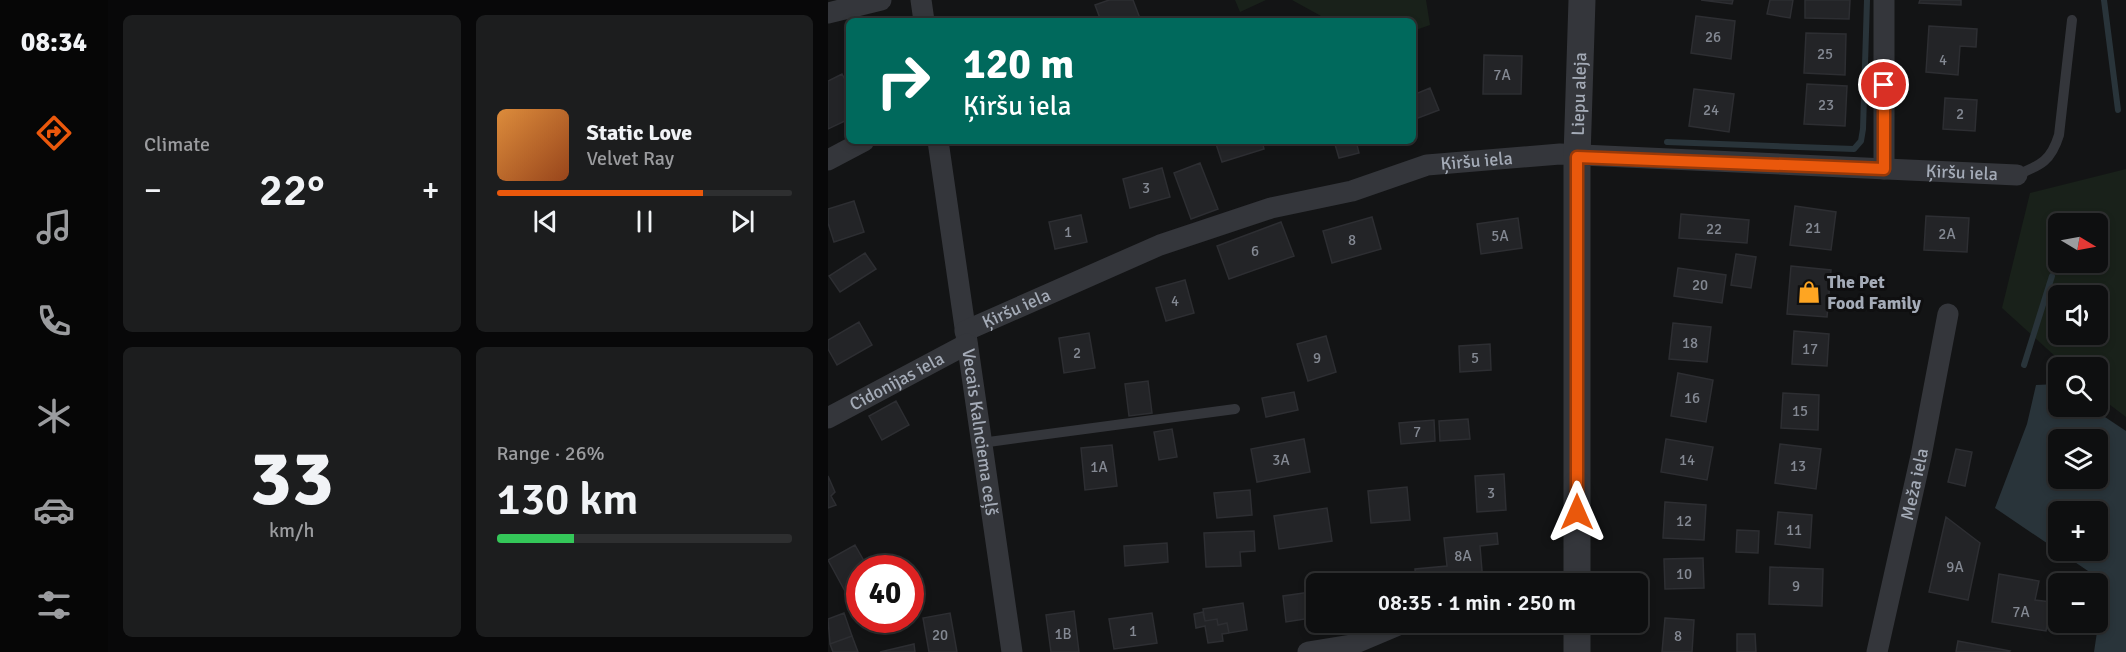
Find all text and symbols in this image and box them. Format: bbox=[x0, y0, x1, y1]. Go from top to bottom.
text: 08:34 bbox=[21, 26, 87, 59]
house number: 26 bbox=[1705, 28, 1721, 46]
text: 120 m bbox=[963, 39, 1074, 90]
icon: right bbox=[864, 42, 942, 120]
house number: 25 bbox=[1817, 45, 1833, 63]
house number: 4 bbox=[1939, 51, 1947, 69]
street label: Liepu aleja bbox=[1567, 52, 1591, 136]
pin bbox=[1858, 59, 1909, 110]
house number: 7A bbox=[1493, 66, 1511, 84]
icon: arrive bbox=[1867, 68, 1900, 101]
text: Ķiršu iela bbox=[963, 90, 1071, 123]
house number: 23 bbox=[1818, 96, 1834, 114]
house number: 24 bbox=[1703, 101, 1719, 119]
house number: 2 bbox=[1956, 105, 1964, 123]
icon: directions bbox=[33, 112, 75, 154]
text: Static Love bbox=[587, 119, 692, 146]
text: Climate bbox=[144, 132, 210, 157]
text: Velvet Ray bbox=[587, 146, 674, 171]
street label: Ķiršu iela bbox=[1440, 147, 1514, 175]
street label: Ķiršu iela bbox=[1925, 160, 1998, 185]
text: 22° bbox=[259, 163, 325, 218]
text: − bbox=[144, 170, 162, 211]
text: + bbox=[422, 170, 439, 211]
house number: 3 bbox=[1142, 179, 1150, 197]
icon: previous bbox=[529, 205, 562, 238]
icon: pause bbox=[628, 205, 661, 238]
icon: next bbox=[726, 205, 759, 238]
icon: music bbox=[33, 206, 75, 248]
north arrow bbox=[2048, 213, 2108, 273]
map controls bbox=[2048, 213, 2108, 633]
house number: 21 bbox=[1805, 219, 1821, 237]
house number: 22 bbox=[1706, 220, 1722, 238]
house number: 1 bbox=[1064, 223, 1072, 241]
house number: 2A bbox=[1938, 225, 1956, 243]
house number: 5A bbox=[1491, 227, 1509, 245]
house number: 8 bbox=[1348, 231, 1356, 249]
house number: 6 bbox=[1251, 242, 1259, 260]
place label: The Pet Food Family bbox=[1827, 271, 1921, 314]
house number: 20 bbox=[1692, 276, 1708, 294]
shop icon: The Pet Food Family bbox=[1796, 279, 1822, 305]
street label: Ķiršu iela bbox=[979, 284, 1054, 333]
button: sound bbox=[2048, 285, 2108, 345]
house number: 4 bbox=[1171, 292, 1179, 310]
icon: phone bbox=[33, 300, 75, 342]
house number: 18 bbox=[1682, 334, 1698, 352]
house number: 17 bbox=[1802, 340, 1818, 358]
house number: 2 bbox=[1073, 344, 1081, 362]
street label: Cidonijas iela bbox=[846, 347, 948, 415]
street label: Vecais Kalnciema ceļš bbox=[957, 347, 1003, 517]
house number: 9 bbox=[1313, 349, 1321, 367]
house number: 5 bbox=[1471, 349, 1479, 367]
button: search bbox=[2048, 357, 2108, 417]
house number: 16 bbox=[1684, 389, 1700, 407]
icon: climate bbox=[33, 395, 75, 437]
house number: 15 bbox=[1792, 402, 1808, 420]
house number: 7 bbox=[1413, 423, 1421, 441]
button: layers bbox=[2048, 429, 2108, 489]
text: 33 bbox=[250, 431, 334, 527]
text: Range · 26% bbox=[497, 441, 605, 466]
street label: Meža iela bbox=[1896, 446, 1933, 522]
house number: 3A bbox=[1272, 451, 1290, 469]
house number: 14 bbox=[1679, 451, 1695, 469]
house number: 13 bbox=[1790, 457, 1806, 475]
house number: 1A bbox=[1090, 458, 1108, 476]
text: 130 km bbox=[497, 472, 639, 527]
position arrow bbox=[1545, 480, 1609, 544]
house number: 3 bbox=[1487, 484, 1495, 502]
icon: car bbox=[33, 489, 75, 531]
button: + bbox=[2048, 501, 2108, 561]
house number: 12 bbox=[1676, 512, 1692, 530]
text: km/h bbox=[269, 518, 314, 543]
house number: 11 bbox=[1786, 521, 1802, 539]
house number: 8A bbox=[1454, 547, 1472, 565]
speed limit sign: 40 bbox=[846, 555, 924, 633]
house number: 9A bbox=[1946, 558, 1964, 576]
house number: 10 bbox=[1676, 565, 1692, 583]
button: − bbox=[2048, 573, 2108, 633]
house number: 9 bbox=[1792, 577, 1800, 595]
icon: filters bbox=[33, 584, 75, 626]
text: 08:35 · 1 min · 250 m bbox=[1378, 589, 1576, 616]
house number: 7A bbox=[2012, 603, 2030, 621]
house number: 1 bbox=[1129, 622, 1137, 640]
house number: 1B bbox=[1054, 625, 1072, 643]
house number: 20 bbox=[932, 626, 948, 644]
house number: 8 bbox=[1674, 627, 1682, 645]

